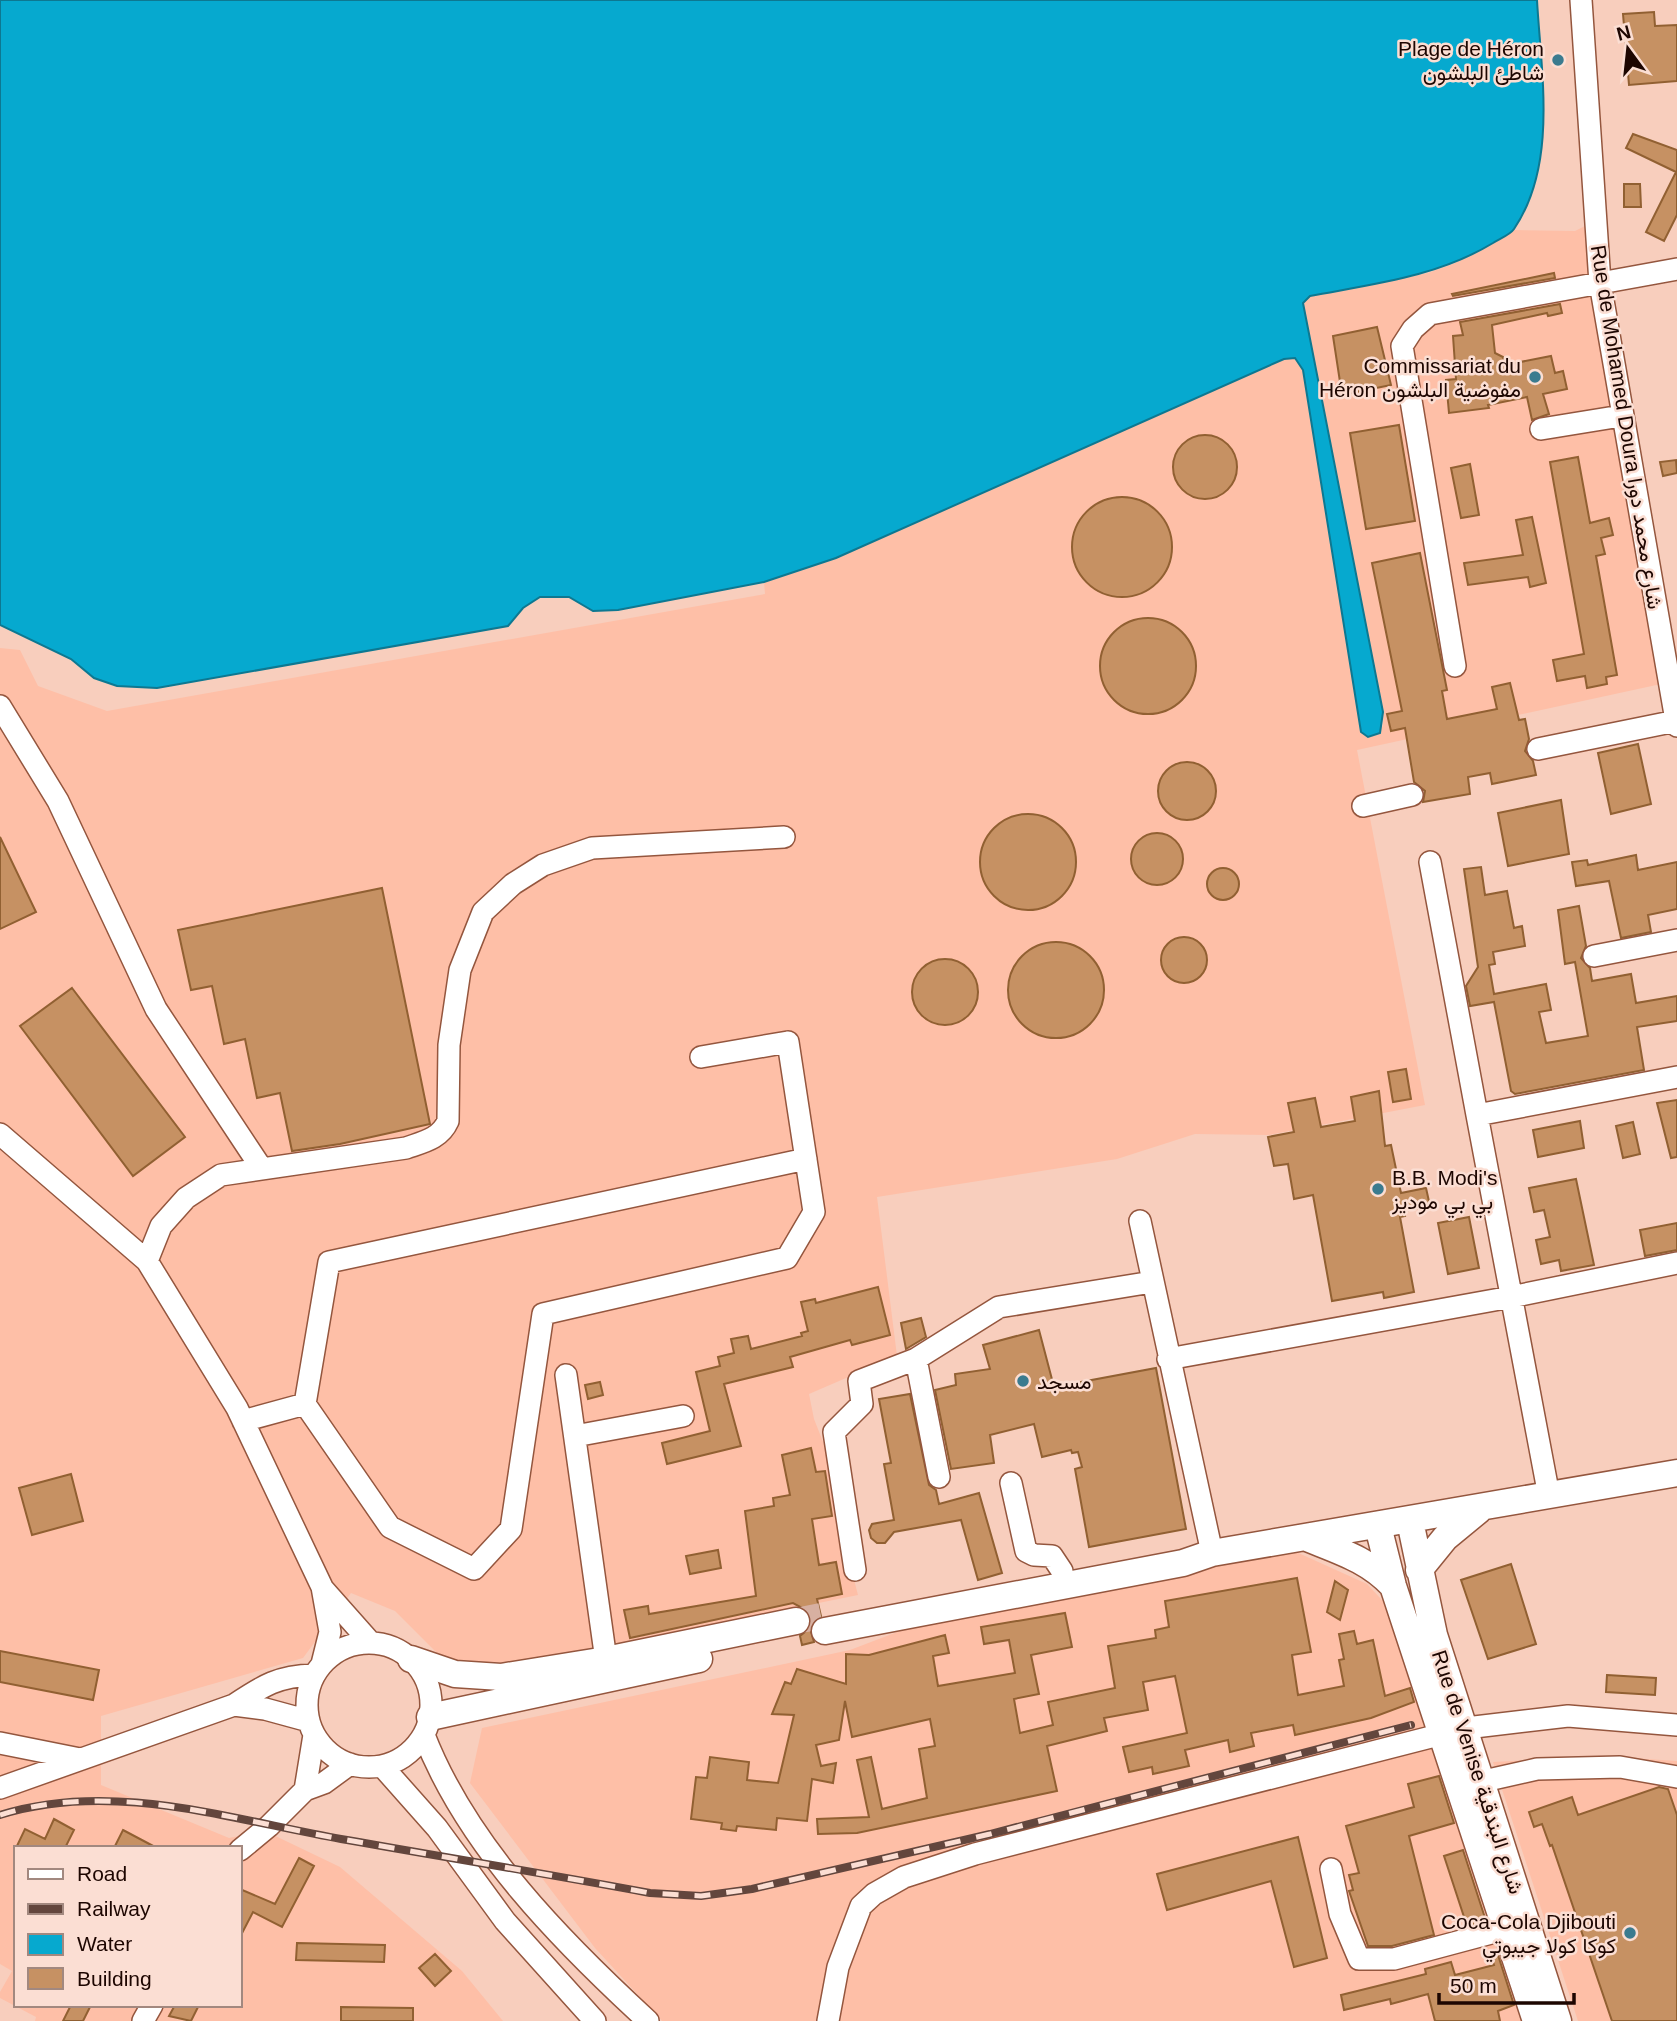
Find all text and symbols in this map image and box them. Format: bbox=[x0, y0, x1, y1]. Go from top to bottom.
north arrow bbox=[1593, 14, 1663, 84]
text: N bbox=[1614, 21, 1633, 45]
place label: Plage de Héron شاطئ البلشون bbox=[1398, 37, 1544, 86]
marker: Plage de Héron شاطئ البلشون bbox=[1550, 52, 1566, 68]
street label: Rue de Mohamed Doura شارع محمد دورا bbox=[1584, 243, 1667, 611]
place label: Commissariat du Héron مفوضية البلشون bbox=[1319, 354, 1521, 403]
marker: Commissariat du Héron مفوضية البلشون bbox=[1527, 369, 1543, 385]
place label: B.B. Modi's بي بي موديز bbox=[1391, 1166, 1498, 1219]
marker: B.B. Modi's بي بي موديز bbox=[1370, 1181, 1386, 1197]
place label: مسجد bbox=[1037, 1370, 1091, 1394]
marker: مسجد bbox=[1015, 1373, 1031, 1389]
street label: Rue de Venise شارع البندقية bbox=[1425, 1647, 1528, 1898]
legend bbox=[14, 1846, 242, 2007]
text: Road bbox=[77, 1862, 127, 1885]
text: Railway bbox=[77, 1897, 151, 1920]
place label: Coca-Cola Djibouti كوكا كولا جيبوتي bbox=[1441, 1910, 1616, 1963]
marker: Coca-Cola Djibouti كوكا كولا جيبوتي bbox=[1622, 1925, 1638, 1941]
text: Water bbox=[77, 1932, 132, 1955]
scale bar bbox=[1439, 1962, 1574, 2006]
text: Building bbox=[77, 1967, 152, 1990]
text: 50 m bbox=[1450, 1974, 1497, 1997]

